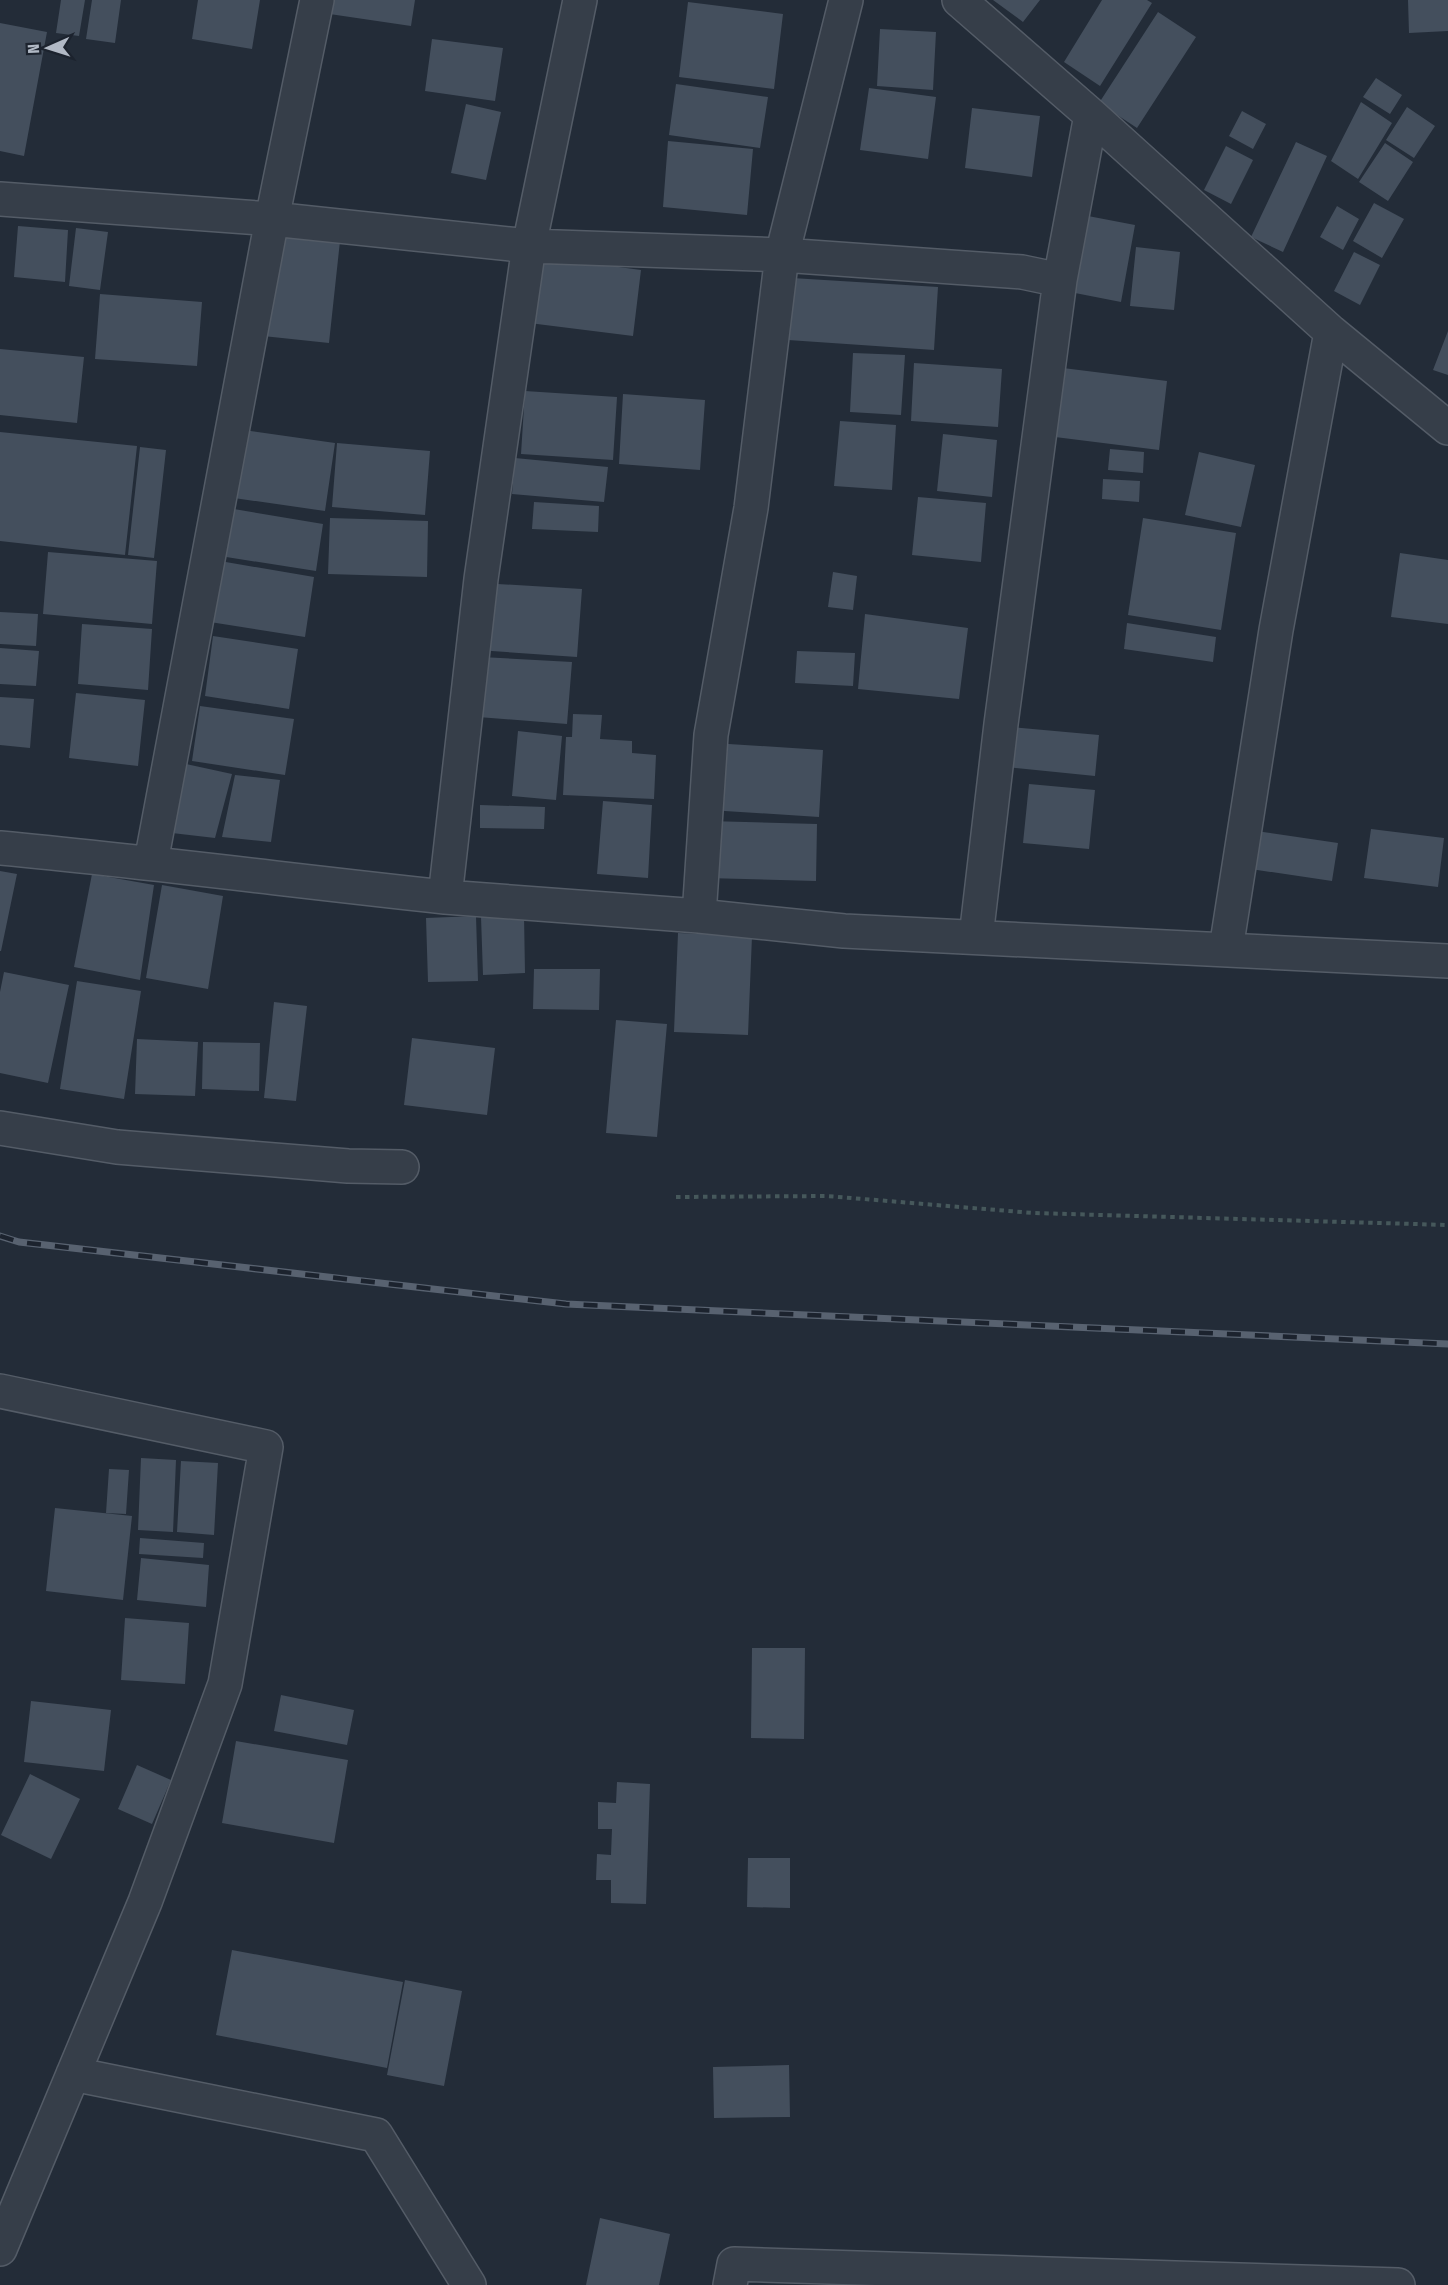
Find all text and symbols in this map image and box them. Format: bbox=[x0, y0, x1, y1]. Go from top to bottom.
north arrow bbox=[18, 18, 78, 78]
text: N bbox=[24, 43, 43, 54]

